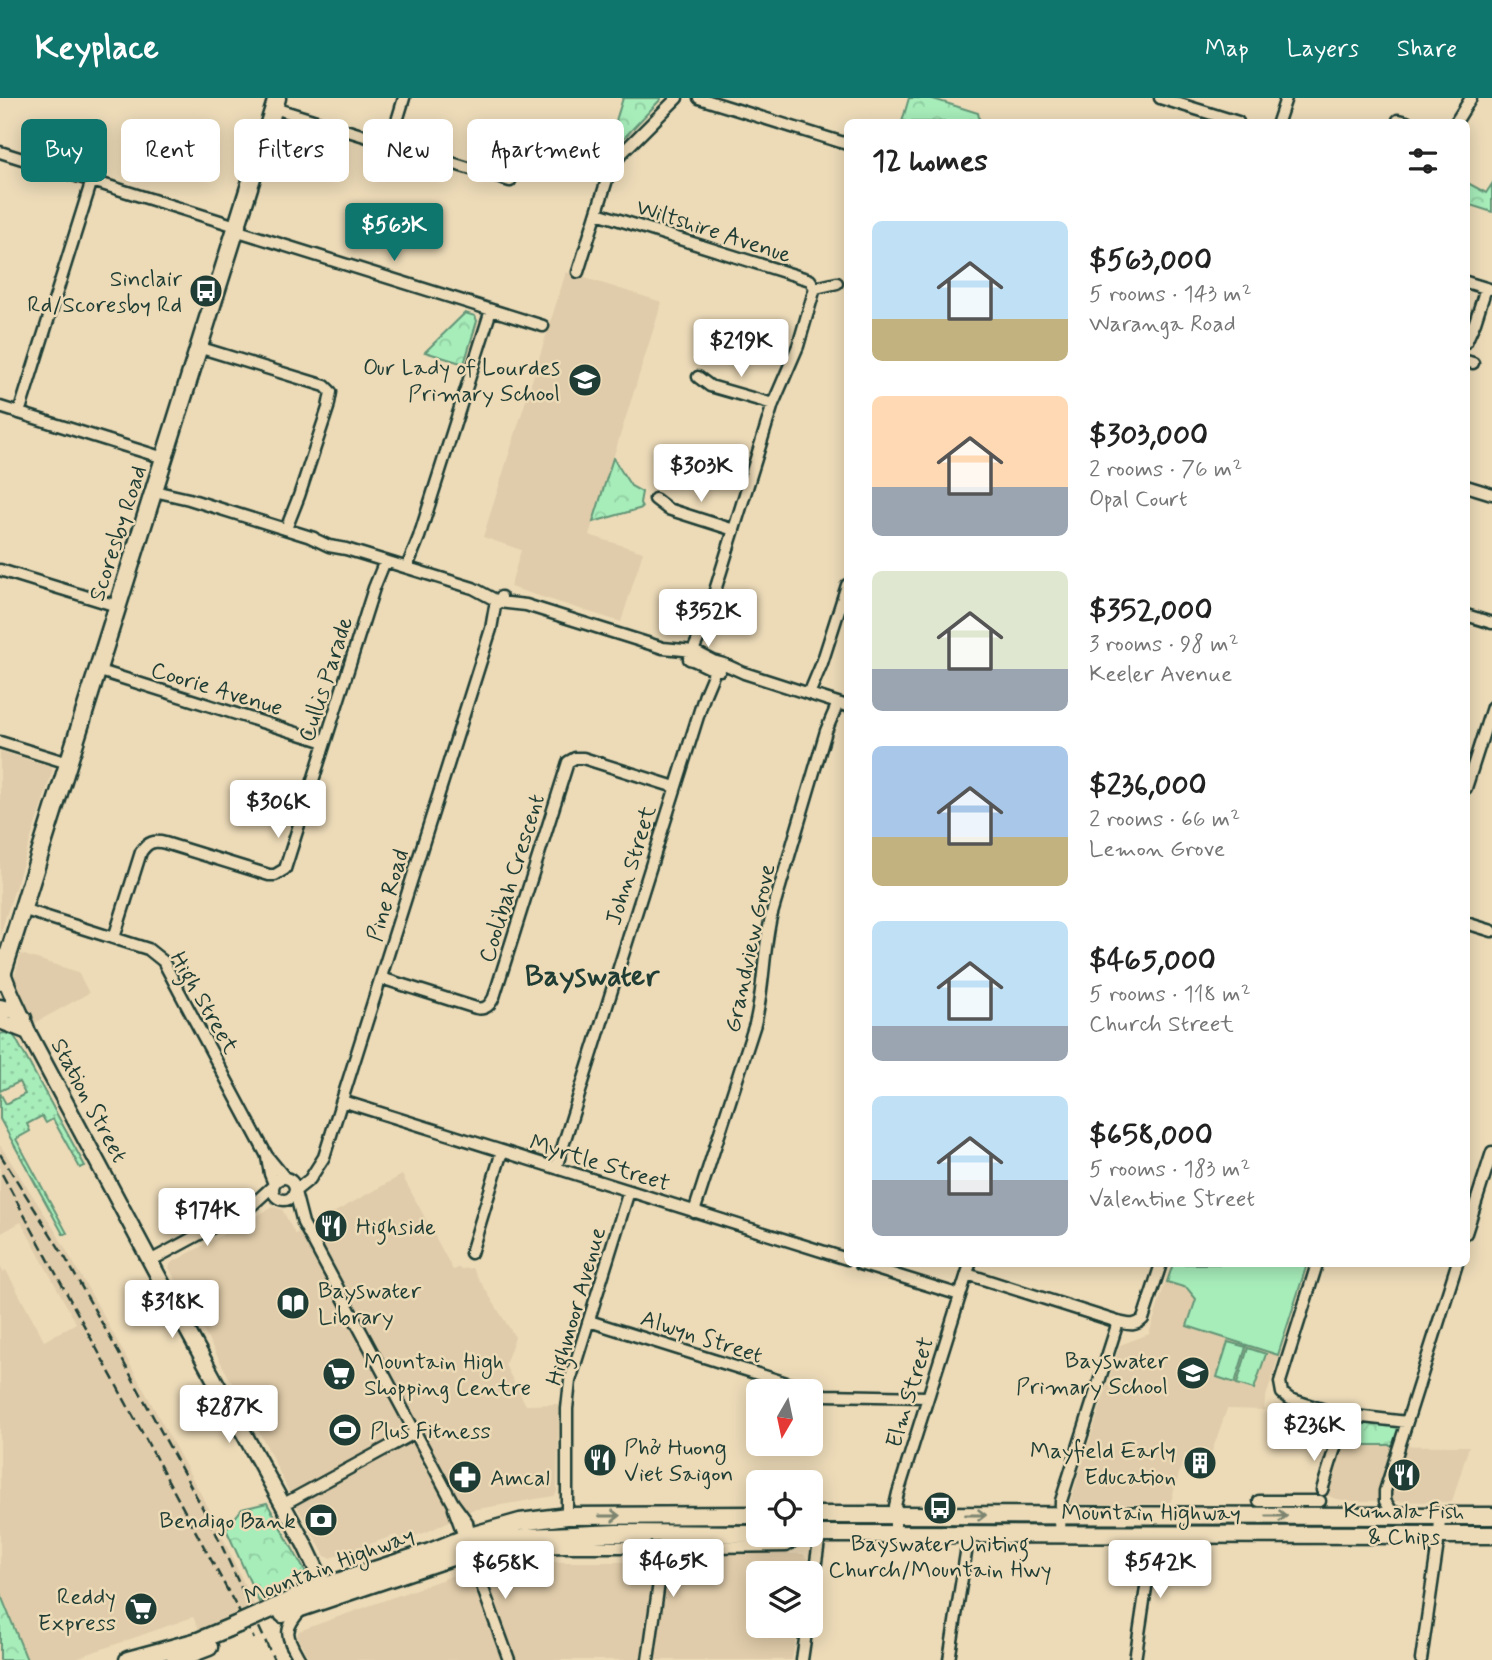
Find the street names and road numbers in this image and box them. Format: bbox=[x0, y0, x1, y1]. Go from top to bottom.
street label: Wiltshire Avenue bbox=[632, 193, 795, 271]
street label: Scoresby Road bbox=[83, 462, 155, 605]
street label: Cullis Parade bbox=[293, 613, 361, 746]
street label: Coorie Avenue bbox=[147, 656, 286, 724]
street label: Coolibah Crescent bbox=[473, 791, 553, 967]
street label: John Street bbox=[599, 802, 664, 929]
street label: Pine Road bbox=[361, 846, 417, 945]
street label: Grandview Grove bbox=[718, 861, 783, 1036]
street label: High Street bbox=[160, 946, 245, 1061]
street label: Station Street bbox=[43, 1034, 134, 1168]
street label: Myrtle Street bbox=[526, 1128, 673, 1200]
street label: Highmoor Avenue bbox=[540, 1224, 616, 1390]
street label: Alwyn Street bbox=[637, 1304, 766, 1372]
street label: Elm Street bbox=[880, 1333, 942, 1452]
street label: Mountain Highway bbox=[1061, 1499, 1241, 1531]
street label: Mountain Highway bbox=[240, 1521, 420, 1615]

